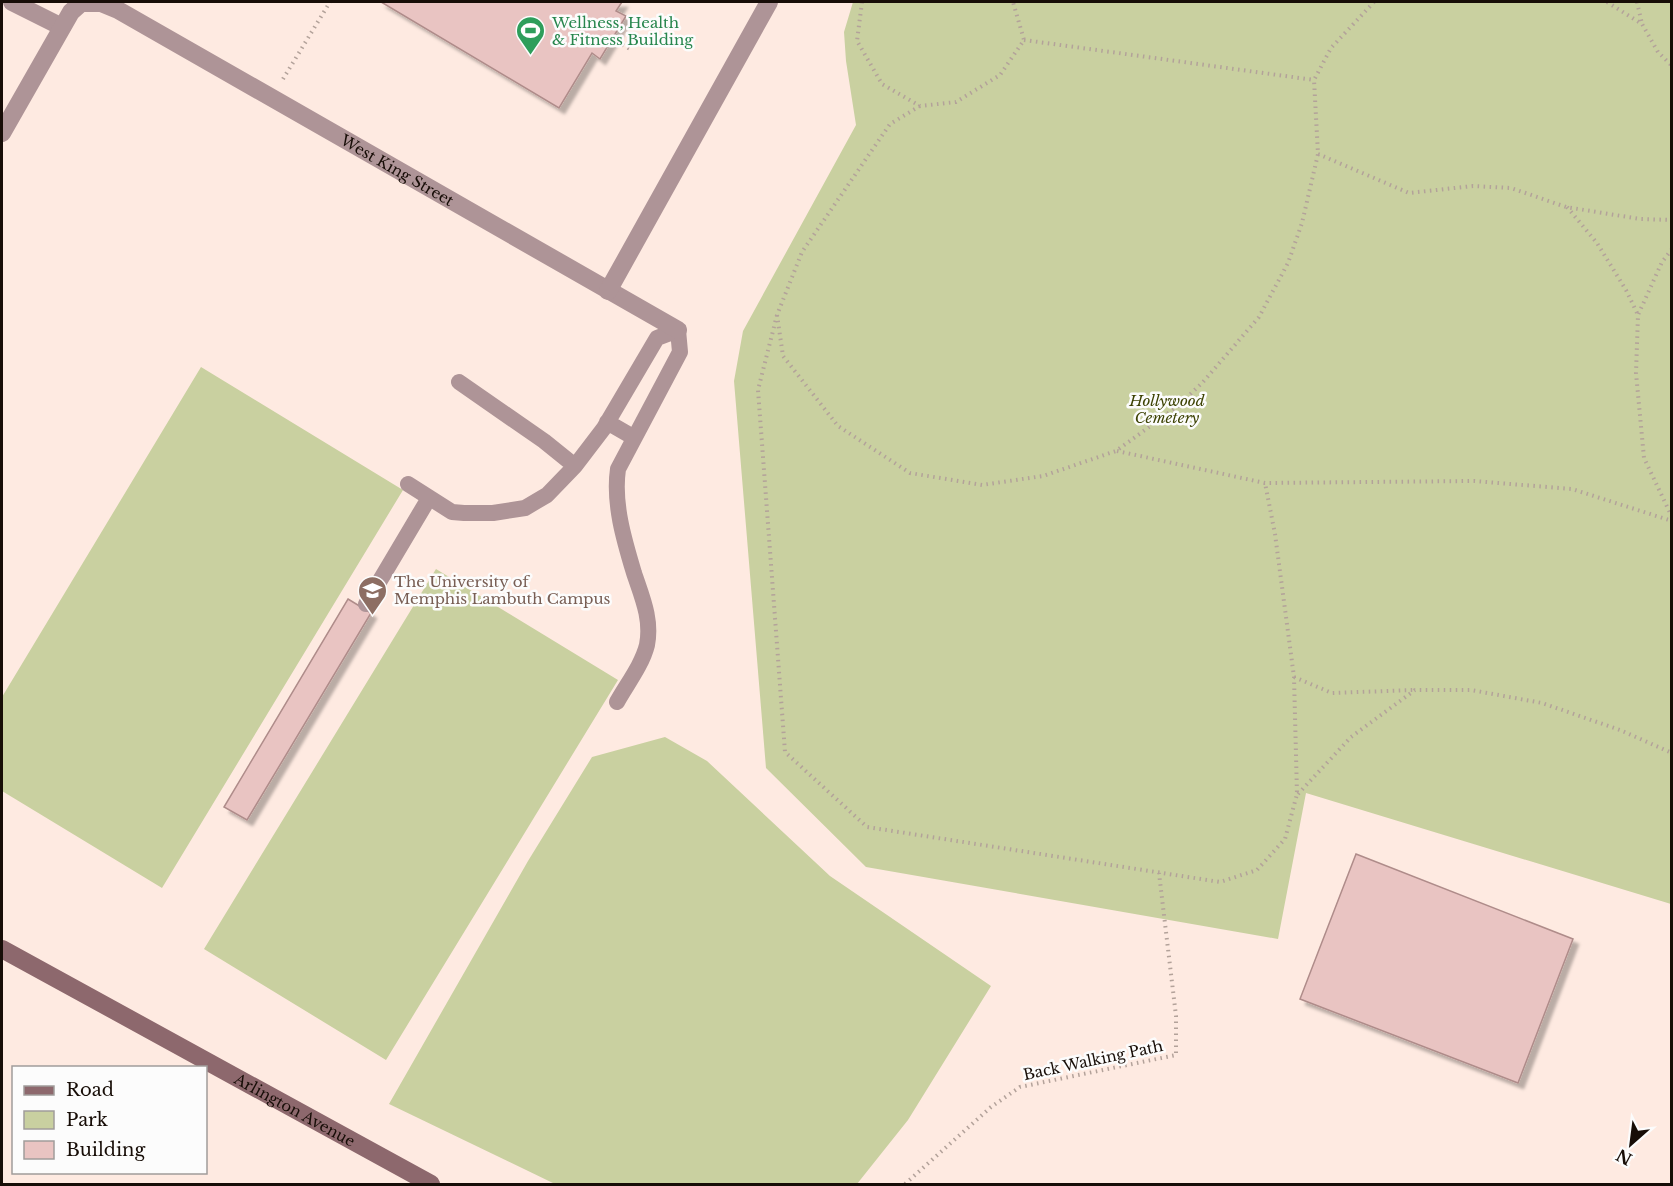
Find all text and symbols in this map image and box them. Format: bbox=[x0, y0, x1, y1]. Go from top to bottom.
place label: Wellness, Health & Fitness Building bbox=[551, 13, 694, 49]
sports icon: Wellness, Health & Fitness Building bbox=[515, 15, 547, 57]
street label: West King Street bbox=[337, 129, 458, 210]
park label: Hollywood Cemetery bbox=[1128, 391, 1205, 427]
place label: The University of Memphis Lambuth Campus bbox=[394, 572, 611, 608]
school or university icon: The University of Memphis Lambuth Campus bbox=[357, 574, 389, 616]
street label: Back Walking Path bbox=[1021, 1036, 1165, 1084]
legend bbox=[12, 1066, 207, 1174]
street label: Arlington Avenue bbox=[230, 1068, 359, 1150]
text: Road bbox=[66, 1079, 114, 1101]
text: Park bbox=[66, 1109, 108, 1131]
north arrow bbox=[1601, 1114, 1661, 1174]
text: Building bbox=[66, 1139, 145, 1161]
text: N bbox=[1613, 1145, 1635, 1170]

